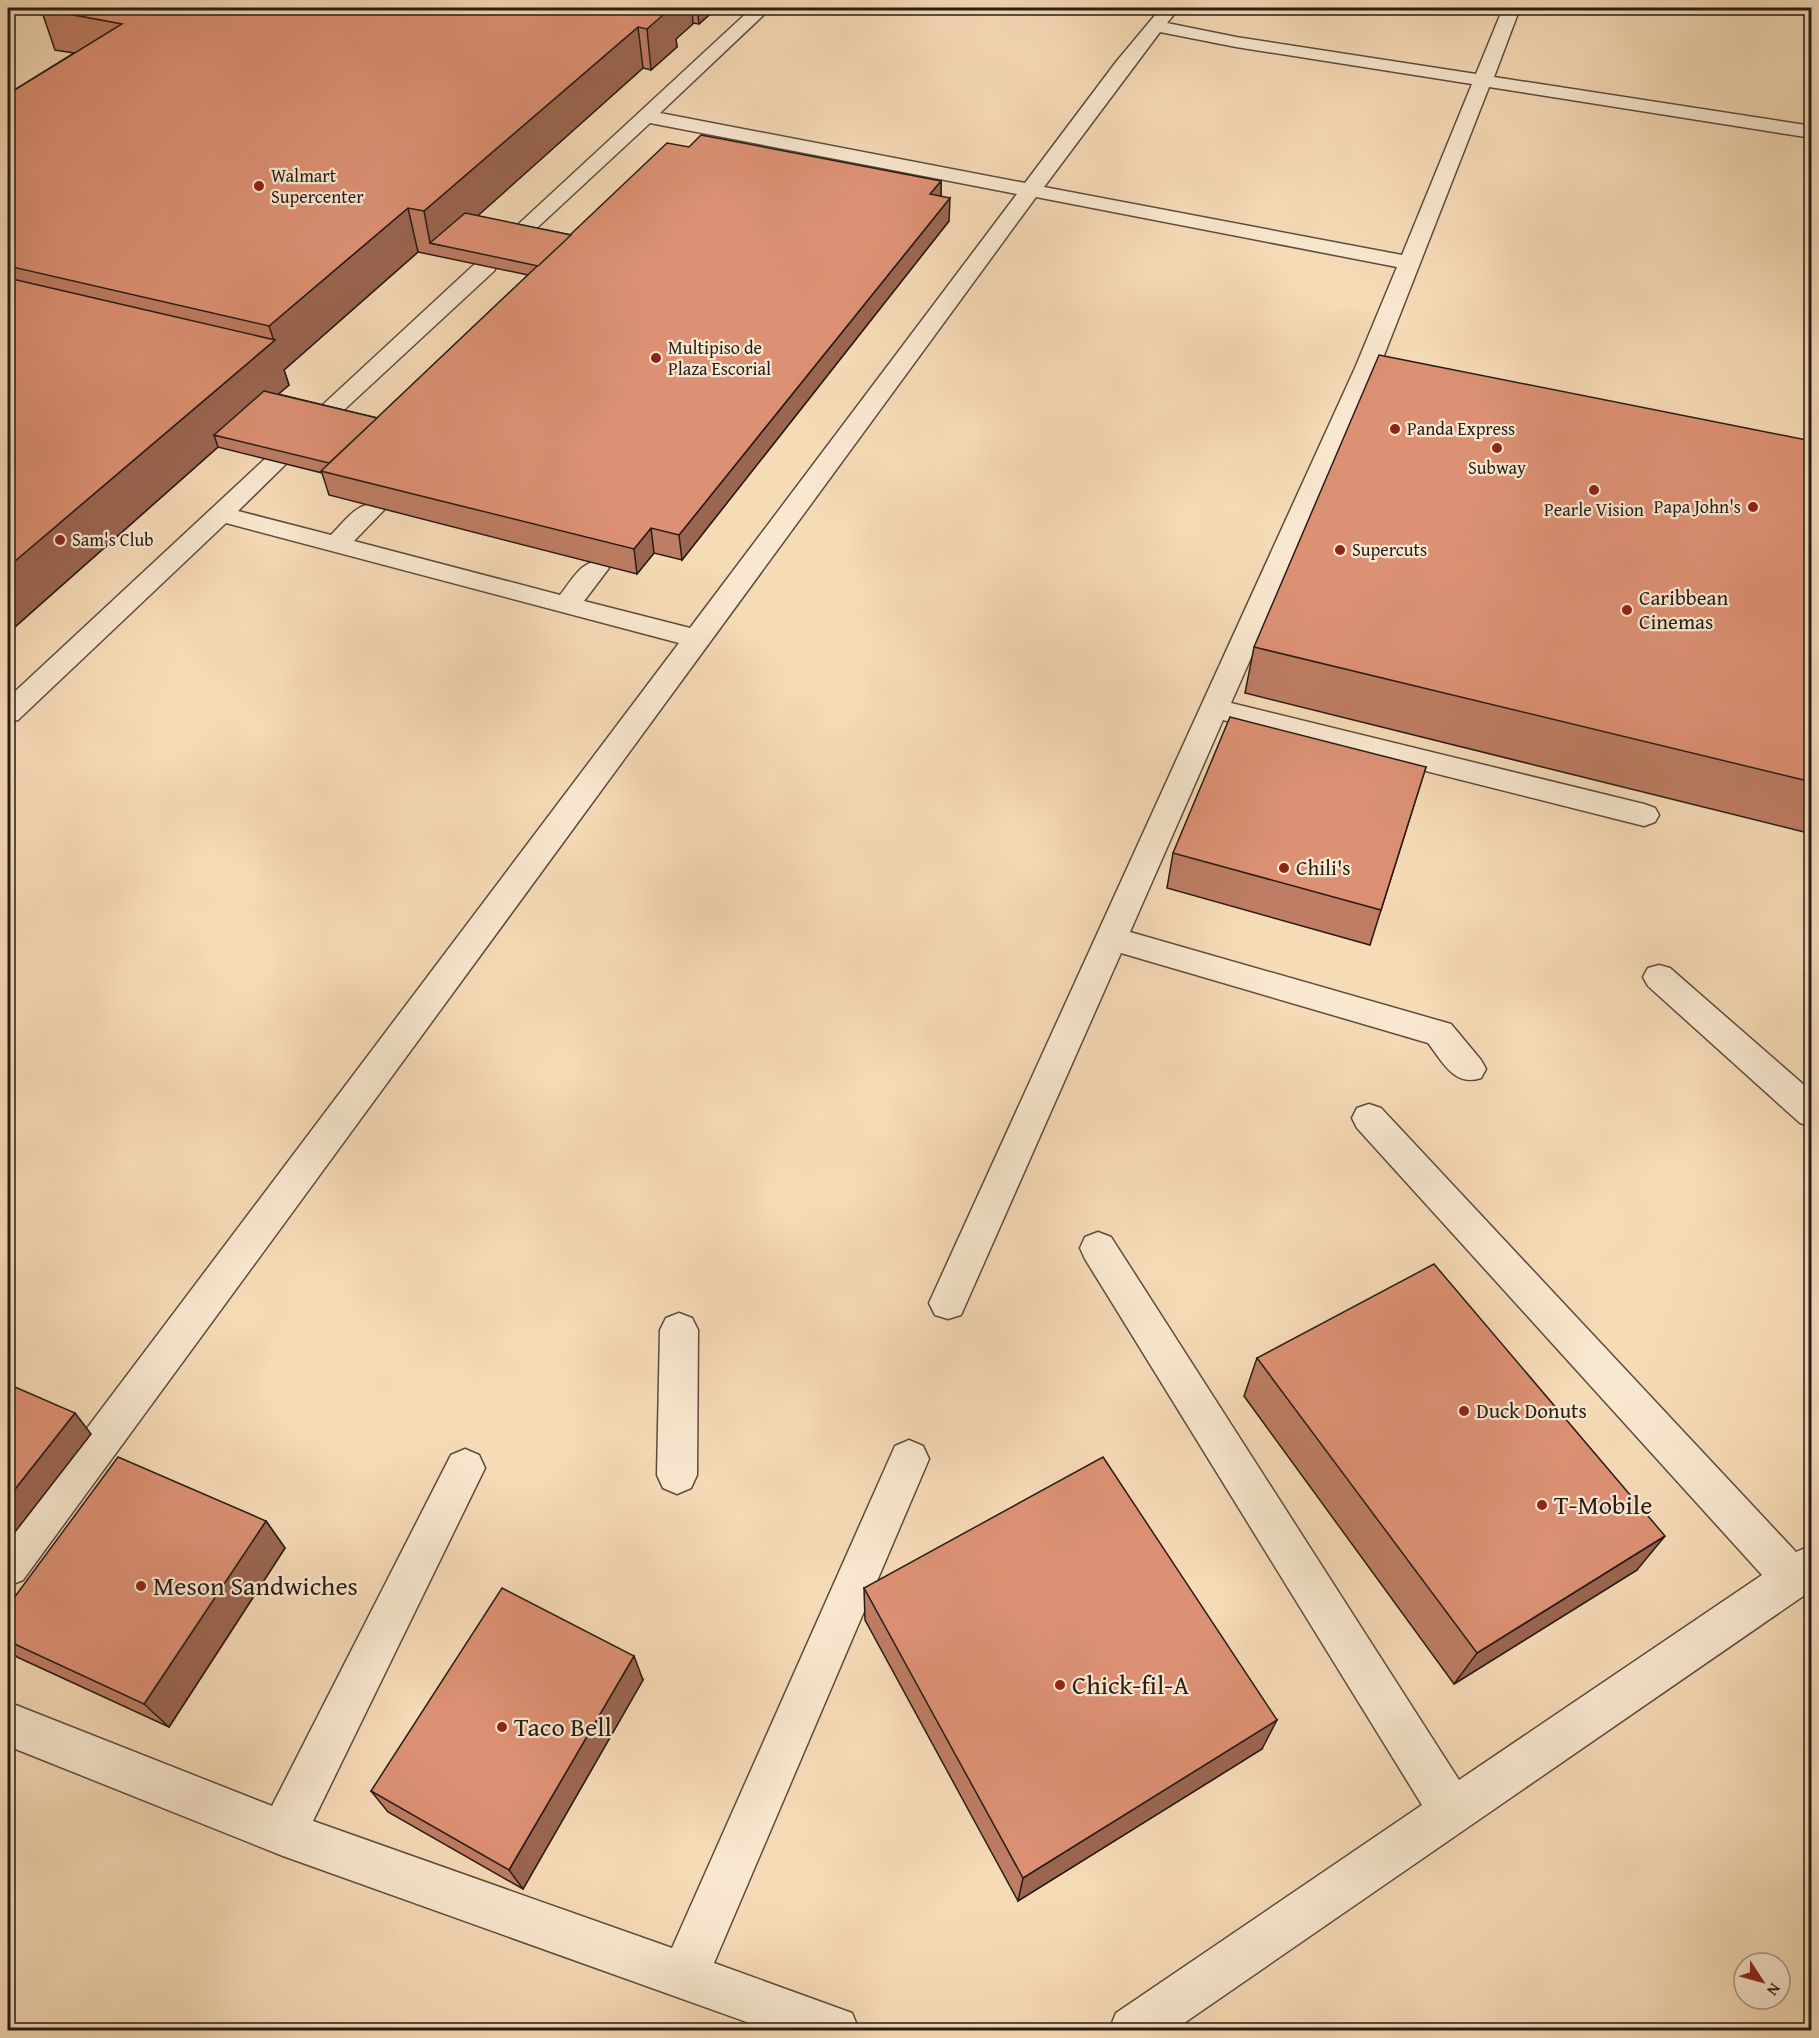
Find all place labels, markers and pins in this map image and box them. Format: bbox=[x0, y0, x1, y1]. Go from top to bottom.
place label: Walmart Supercenter bbox=[271, 162, 364, 210]
marker: Walmart Supercenter bbox=[252, 179, 266, 193]
place label: Multipiso de Plaza Escorial bbox=[668, 334, 771, 382]
marker: Multipiso de Plaza Escorial bbox=[649, 351, 663, 365]
place label: Panda Express bbox=[1407, 415, 1515, 442]
marker: Panda Express bbox=[1388, 422, 1402, 436]
marker: Subway bbox=[1490, 441, 1504, 455]
place label: Subway bbox=[1468, 454, 1526, 481]
marker: Pearle Vision bbox=[1587, 483, 1601, 497]
place label: Papa John's bbox=[1654, 493, 1741, 520]
place label: Pearle Vision bbox=[1544, 496, 1644, 523]
marker: Papa John's bbox=[1746, 500, 1760, 514]
place label: Sam's Club bbox=[72, 526, 154, 553]
marker: Sam's Club bbox=[53, 533, 67, 547]
place label: Supercuts bbox=[1352, 536, 1427, 563]
marker: Supercuts bbox=[1333, 543, 1347, 557]
place label: Caribbean Cinemas bbox=[1639, 582, 1728, 637]
marker: Caribbean Cinemas bbox=[1620, 603, 1634, 617]
place label: Chili's bbox=[1296, 852, 1351, 883]
marker: Chili's bbox=[1277, 861, 1291, 875]
place label: Duck Donuts bbox=[1476, 1395, 1587, 1426]
marker: Duck Donuts bbox=[1457, 1404, 1471, 1418]
place label: T-Mobile bbox=[1554, 1485, 1652, 1524]
marker: T-Mobile bbox=[1535, 1498, 1549, 1512]
place label: Meson Sandwiches bbox=[153, 1566, 358, 1605]
marker: Meson Sandwiches bbox=[134, 1579, 148, 1593]
place label: Chick-fil-A bbox=[1072, 1665, 1189, 1704]
marker: Chick-fil-A bbox=[1053, 1678, 1067, 1692]
place label: Taco Bell bbox=[514, 1707, 612, 1746]
marker: Taco Bell bbox=[495, 1720, 509, 1734]

